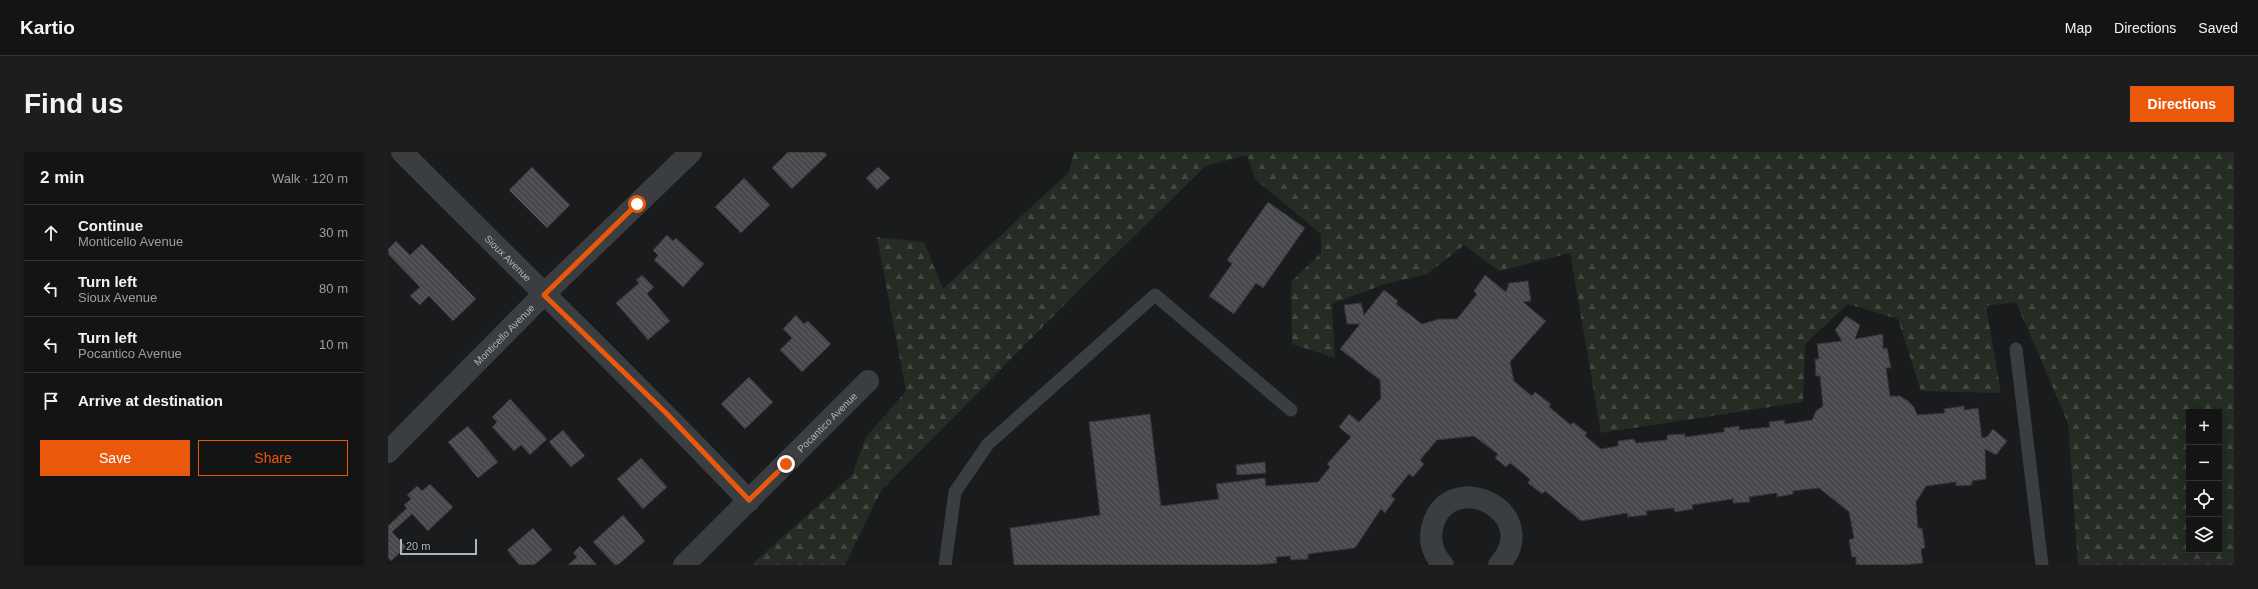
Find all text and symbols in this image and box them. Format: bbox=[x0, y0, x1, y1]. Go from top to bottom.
text: Kartio bbox=[20, 17, 75, 38]
text: Map bbox=[2065, 20, 2092, 36]
text: Directions bbox=[2114, 20, 2176, 36]
text: Saved bbox=[2198, 20, 2238, 36]
button: Directions bbox=[2130, 86, 2234, 122]
text: Find us bbox=[24, 88, 124, 119]
text: 2 min bbox=[40, 168, 84, 187]
text: Walk · 120 m bbox=[272, 171, 348, 186]
route start bbox=[628, 195, 646, 213]
text: Continue bbox=[78, 217, 143, 234]
icon: ahead bbox=[40, 222, 62, 244]
text: 30 m bbox=[319, 225, 348, 240]
street label: Sioux Avenue bbox=[483, 233, 534, 284]
text: Monticello Avenue bbox=[78, 234, 183, 249]
text: Turn left bbox=[78, 273, 137, 290]
icon: left bbox=[40, 278, 62, 300]
text: 80 m bbox=[319, 281, 348, 296]
text: Sioux Avenue bbox=[78, 290, 157, 305]
street label: Monticello Avenue bbox=[472, 302, 537, 367]
text: Turn left bbox=[78, 329, 137, 346]
icon: left bbox=[40, 334, 62, 356]
text: 10 m bbox=[319, 337, 348, 352]
text: Pocantico Avenue bbox=[78, 346, 182, 361]
icon: arrive bbox=[40, 390, 62, 412]
street label: Pocantico Avenue bbox=[795, 390, 859, 454]
text: Arrive at destination bbox=[78, 392, 223, 409]
map controls bbox=[2186, 409, 2222, 553]
button: + bbox=[2186, 409, 2222, 445]
button: Save bbox=[40, 440, 190, 476]
button: Share bbox=[198, 440, 348, 476]
button: − bbox=[2186, 445, 2222, 481]
route end bbox=[777, 455, 795, 473]
button: locate bbox=[2186, 481, 2222, 517]
button: layers bbox=[2186, 517, 2222, 553]
scale bar bbox=[400, 537, 477, 556]
text: 20 m bbox=[406, 540, 430, 552]

